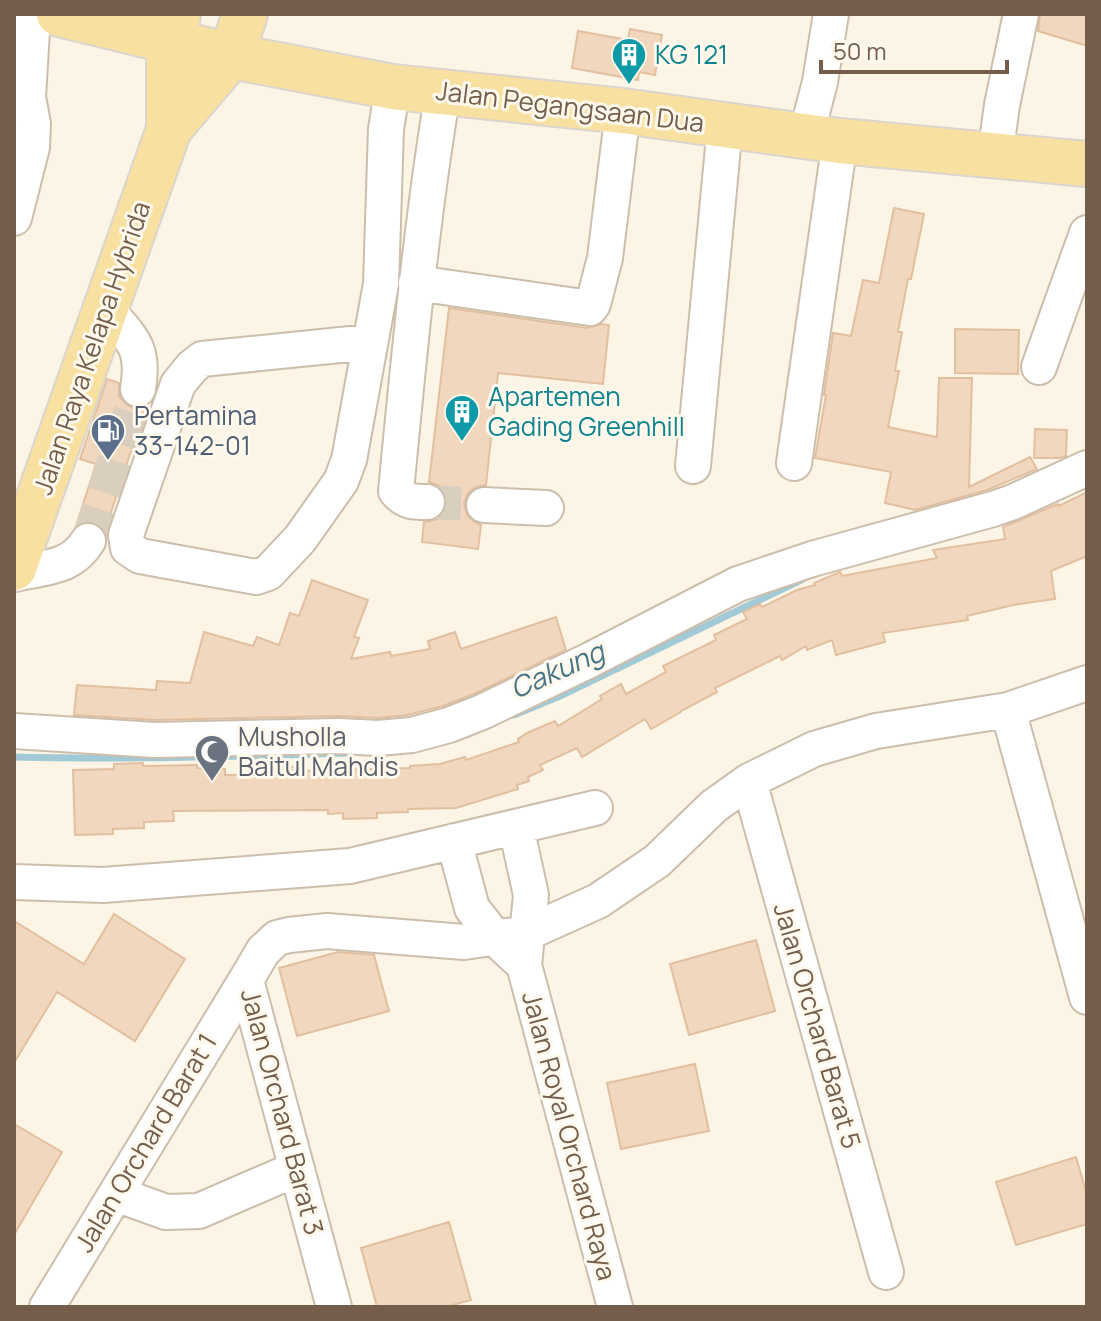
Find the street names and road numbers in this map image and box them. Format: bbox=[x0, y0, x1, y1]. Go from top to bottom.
street label: Jalan Pegangsaan Dua bbox=[434, 72, 706, 140]
street label: Jalan Raya Kelapa Hybrida bbox=[24, 196, 158, 499]
street label: Jalan Orchard Barat 5 bbox=[766, 899, 870, 1153]
street label: Jalan Orchard Barat 3 bbox=[233, 985, 333, 1239]
street label: Jalan Royal Orchard Raya bbox=[514, 987, 626, 1284]
street label: Jalan Orchard Barat 1 bbox=[66, 1026, 225, 1258]

